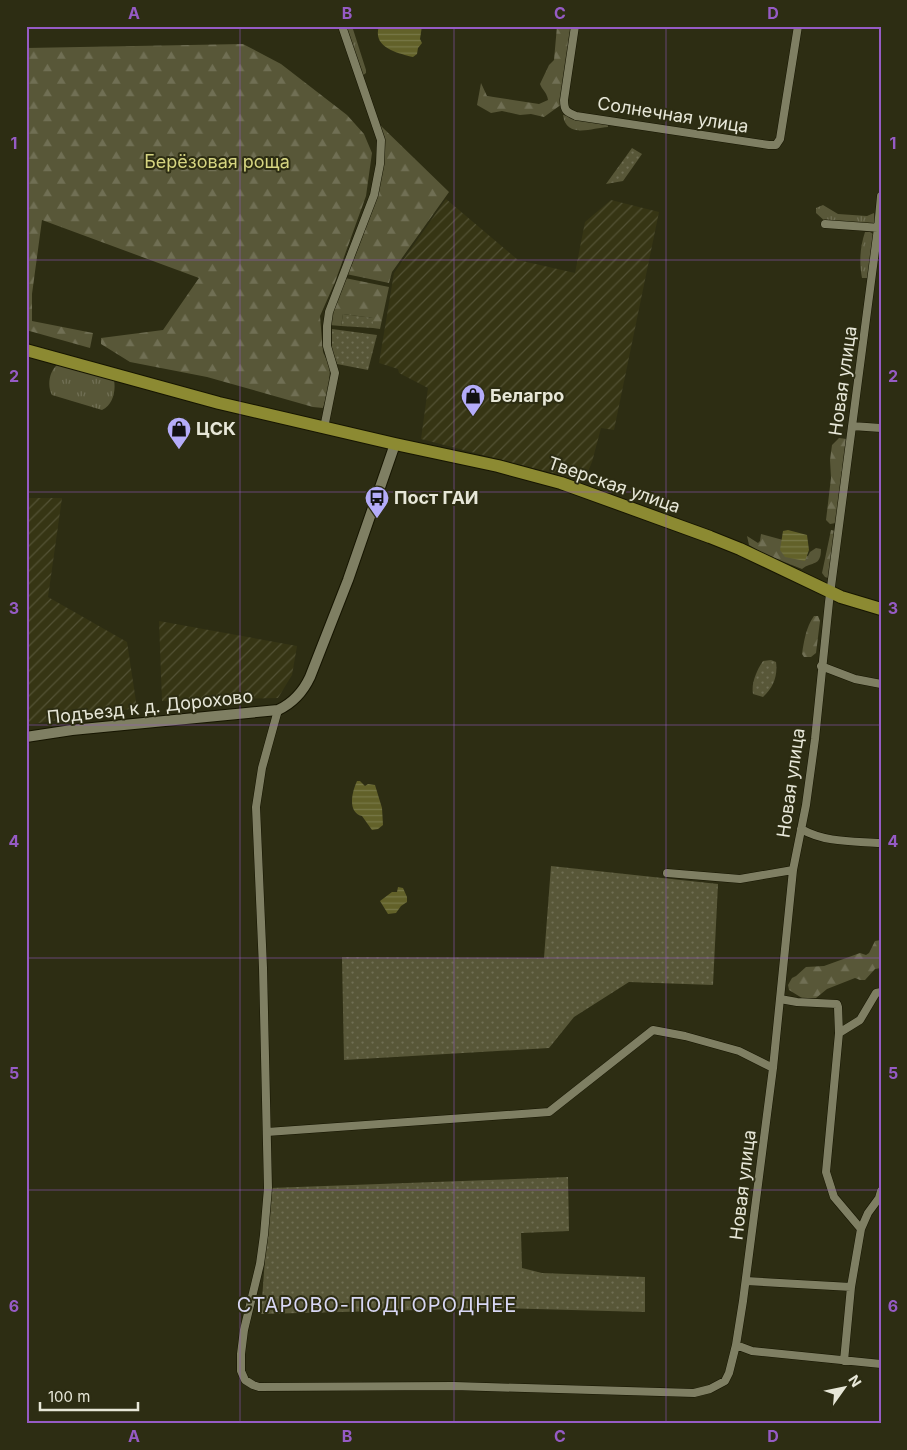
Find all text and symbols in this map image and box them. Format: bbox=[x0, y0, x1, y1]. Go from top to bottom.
text: A bbox=[128, 3, 140, 23]
text: B bbox=[342, 3, 352, 23]
text: C bbox=[554, 3, 566, 23]
text: D bbox=[767, 3, 779, 23]
street label: Солнечная улица bbox=[596, 92, 750, 137]
text: 1 bbox=[11, 133, 17, 153]
text: 1 bbox=[890, 133, 896, 153]
park label: Берёзовая роща bbox=[144, 151, 290, 172]
street label: Новая улица bbox=[824, 325, 861, 437]
text: 2 bbox=[9, 366, 19, 386]
text: 2 bbox=[888, 366, 898, 386]
shop icon: Белагро bbox=[460, 383, 486, 417]
place label: Белагро bbox=[490, 385, 564, 406]
shop icon: ЦСК bbox=[166, 416, 192, 450]
place label: ЦСК bbox=[196, 418, 236, 439]
street label: Тверская улица bbox=[545, 452, 683, 517]
bus stop icon: Пост ГАИ bbox=[364, 485, 390, 519]
place label: Пост ГАИ bbox=[394, 487, 479, 508]
text: 3 bbox=[9, 598, 19, 618]
text: 3 bbox=[888, 598, 898, 618]
street label: Подъезд к д. Дорохово bbox=[46, 685, 254, 728]
street label: Новая улица bbox=[772, 727, 809, 839]
text: 4 bbox=[9, 831, 20, 851]
text: 4 bbox=[888, 831, 899, 851]
text: 5 bbox=[9, 1063, 19, 1083]
text: 5 bbox=[888, 1063, 898, 1083]
street label: Новая улица bbox=[725, 1129, 760, 1241]
district label: СТАРОВО-ПОДГОРОДНЕЕ bbox=[237, 1293, 517, 1317]
text: 6 bbox=[9, 1296, 19, 1316]
text: 6 bbox=[888, 1296, 898, 1316]
north arrow bbox=[820, 1362, 870, 1412]
text: N bbox=[845, 1372, 865, 1390]
scale bar bbox=[40, 1380, 138, 1412]
text: 100 m bbox=[48, 1387, 90, 1406]
text: A bbox=[128, 1426, 140, 1446]
text: B bbox=[342, 1426, 352, 1446]
text: C bbox=[554, 1426, 566, 1446]
text: D bbox=[767, 1426, 779, 1446]

